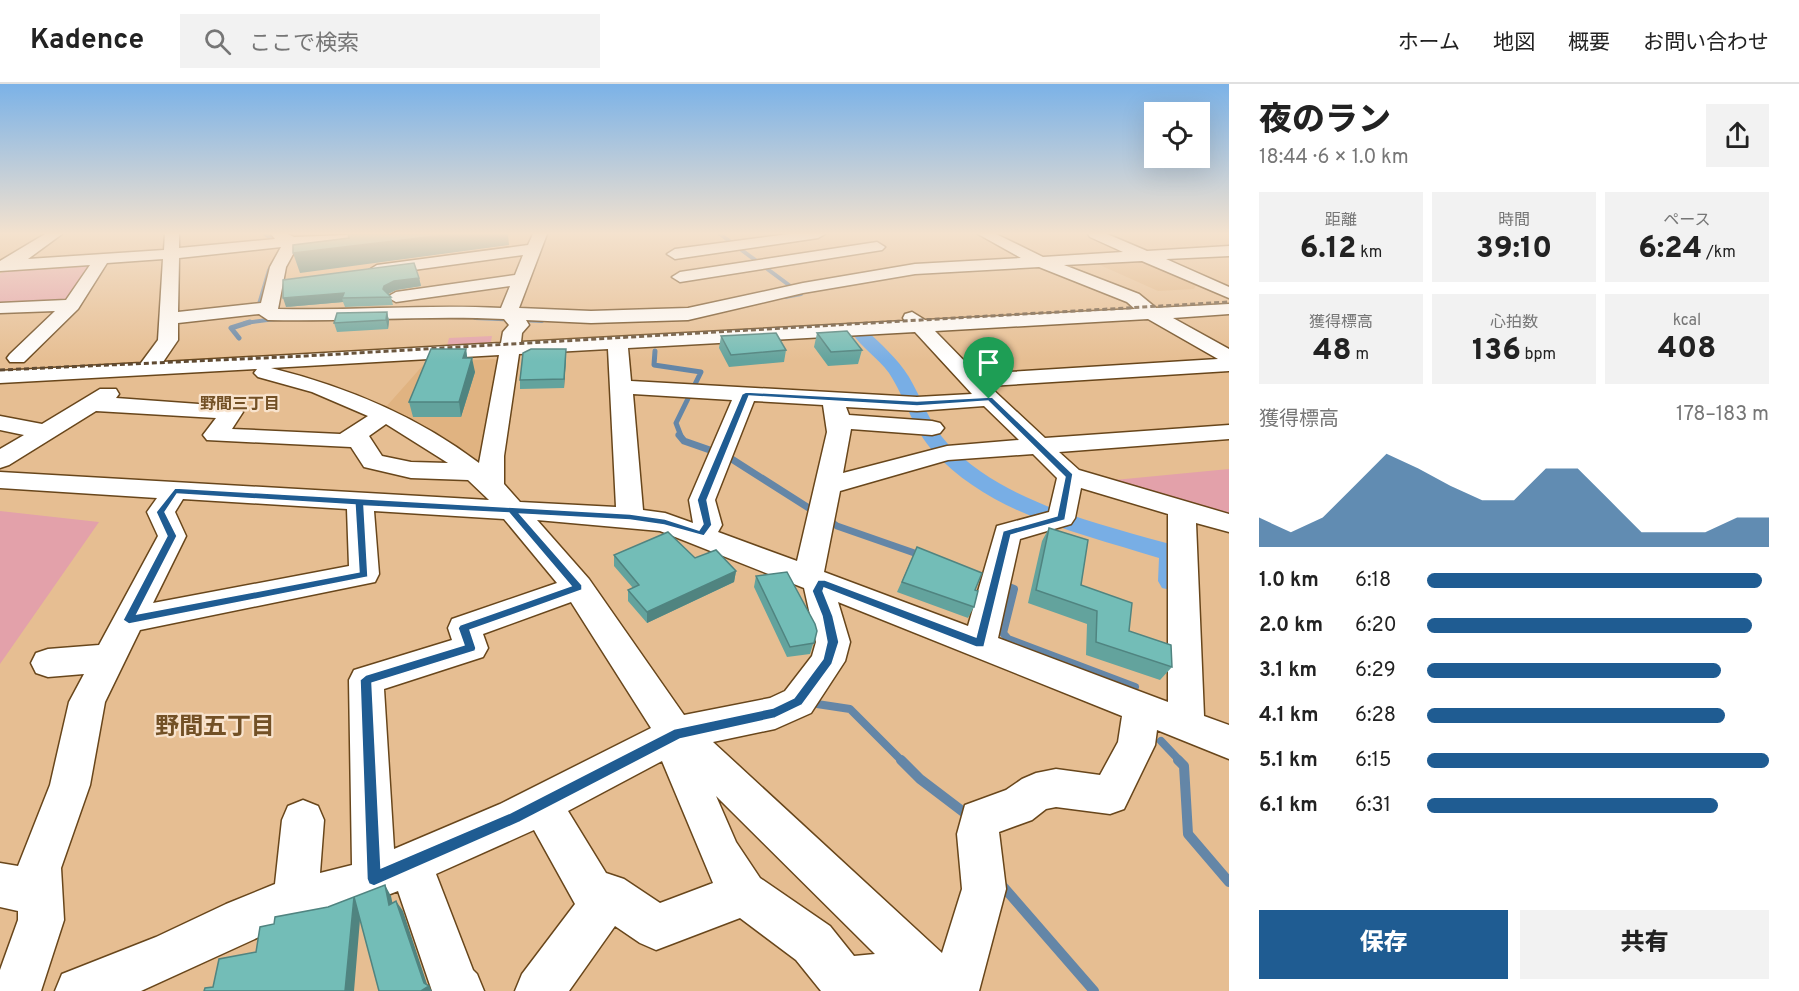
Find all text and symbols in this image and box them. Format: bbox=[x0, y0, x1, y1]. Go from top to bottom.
search box bbox=[180, 14, 600, 68]
text: Kadence bbox=[30, 23, 144, 59]
icon: search bbox=[201, 25, 234, 58]
text: ホーム bbox=[1398, 30, 1460, 57]
text: 地図 bbox=[1493, 30, 1535, 57]
text: 概要 bbox=[1568, 30, 1610, 57]
text: お問い合わせ bbox=[1643, 30, 1769, 57]
text: ここで検索 bbox=[249, 31, 359, 58]
text: 夜のラン bbox=[1259, 101, 1391, 143]
map controls bbox=[1144, 102, 1210, 168]
button: locate bbox=[1144, 102, 1210, 168]
button: share bbox=[1706, 104, 1769, 167]
text: 18:44 · 6 × 1.0 km bbox=[1259, 145, 1409, 171]
text: 距離 bbox=[1325, 211, 1357, 231]
text: 時間 bbox=[1498, 211, 1530, 231]
text: ペース bbox=[1663, 211, 1711, 231]
text: 6.12 bbox=[1300, 231, 1356, 268]
text: 39:10 bbox=[1476, 231, 1552, 268]
text: 6:24 bbox=[1638, 231, 1702, 268]
text: km bbox=[1356, 243, 1382, 263]
text: /km bbox=[1702, 243, 1736, 263]
text: kcal bbox=[1673, 311, 1701, 331]
text: 獲得標高 bbox=[1309, 313, 1373, 333]
text: 心拍数 bbox=[1490, 313, 1538, 333]
text: 408 bbox=[1658, 331, 1716, 368]
text: 48 bbox=[1313, 333, 1352, 370]
text: 136 bbox=[1472, 333, 1521, 370]
pin bbox=[963, 337, 1014, 399]
text: m bbox=[1352, 345, 1369, 365]
text: bpm bbox=[1521, 345, 1556, 365]
icon: arrive bbox=[972, 346, 1005, 379]
district label: 野間三丁目 bbox=[200, 395, 280, 415]
text: 178–183 m bbox=[1676, 402, 1769, 428]
text: 獲得標高 bbox=[1259, 407, 1339, 433]
text: 1.0 km bbox=[1259, 568, 1319, 594]
text: 6:18 bbox=[1355, 568, 1391, 594]
text: 2.0 km bbox=[1259, 613, 1323, 639]
text: 6:20 bbox=[1355, 613, 1397, 639]
text: 3.1 km bbox=[1259, 658, 1317, 684]
text: 6:29 bbox=[1355, 658, 1396, 684]
text: 4.1 km bbox=[1259, 703, 1318, 729]
text: 6:28 bbox=[1355, 703, 1396, 729]
district label: 野間五丁目 bbox=[155, 713, 275, 743]
text: 5.1 km bbox=[1259, 748, 1318, 774]
text: 6:15 bbox=[1355, 748, 1391, 774]
text: 6.1 km bbox=[1259, 793, 1318, 819]
text: 6:31 bbox=[1355, 793, 1391, 819]
button: 保存 bbox=[1259, 910, 1508, 979]
button: 共有 bbox=[1520, 910, 1769, 979]

